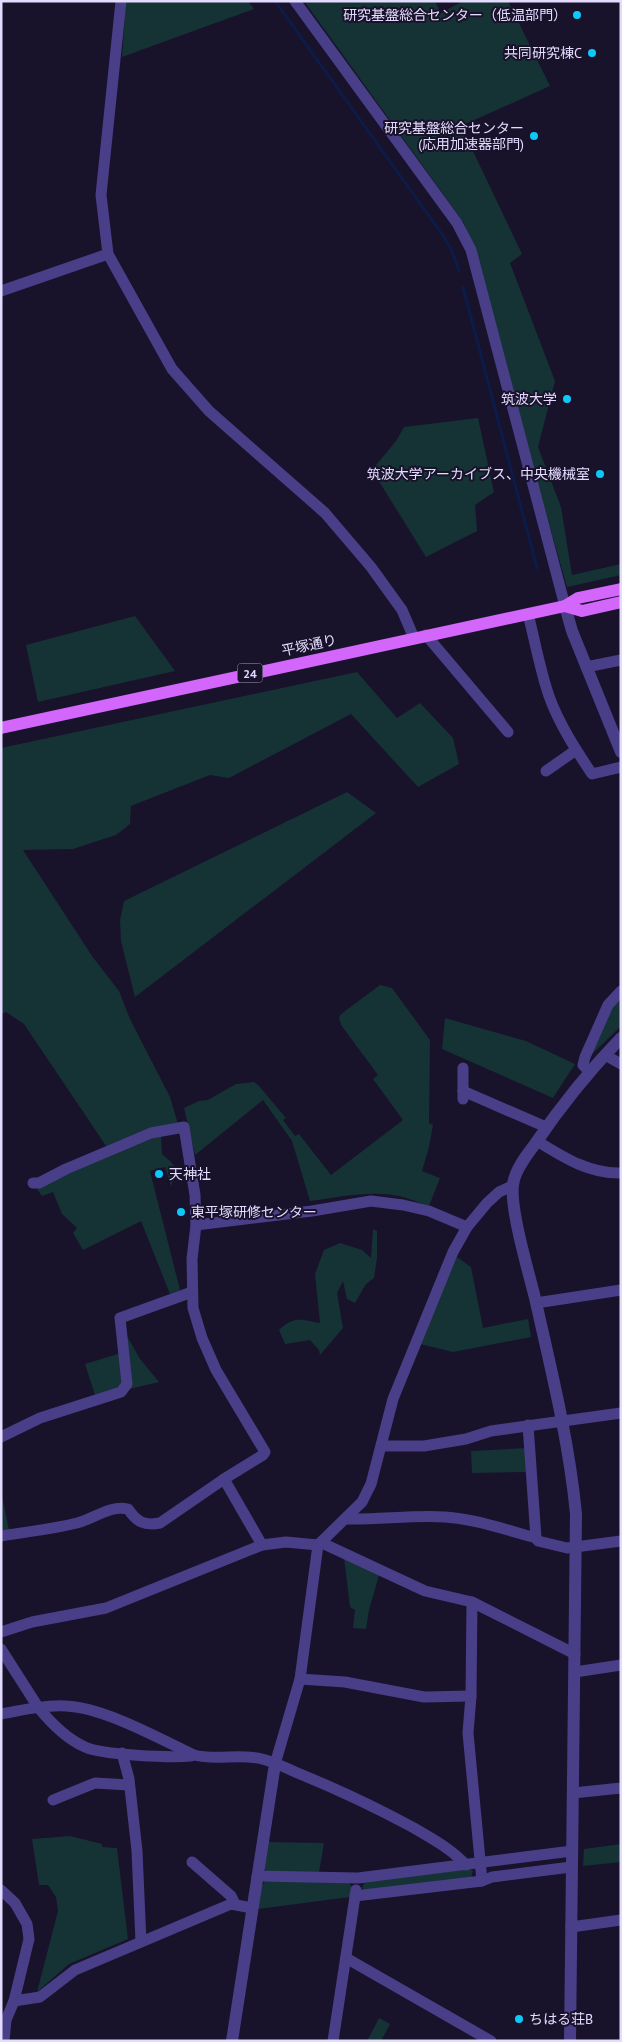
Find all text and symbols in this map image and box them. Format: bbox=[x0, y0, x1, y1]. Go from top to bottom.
place label: 研究基盤総合センター（低温部門） bbox=[343, 6, 567, 24]
marker: 研究基盤総合センター（低温部門） bbox=[571, 9, 583, 21]
place label: 共同研究棟C bbox=[504, 44, 582, 62]
marker: 共同研究棟C bbox=[586, 47, 598, 59]
place label: 研究基盤総合センター (応用加速器部門) bbox=[384, 119, 524, 153]
marker: 研究基盤総合センター (応用加速器部門) bbox=[528, 130, 540, 142]
place label: 筑波大学 bbox=[501, 390, 557, 408]
marker: 筑波大学 bbox=[561, 393, 573, 405]
place label: 筑波大学アーカイブス、中央機械室 bbox=[367, 465, 590, 483]
marker: 筑波大学アーカイブス、中央機械室 bbox=[594, 468, 606, 480]
street label: 平塚通り bbox=[280, 630, 338, 660]
road number: 24 bbox=[238, 664, 262, 682]
place label: 天神社 bbox=[169, 1165, 211, 1183]
marker: 天神社 bbox=[153, 1168, 165, 1180]
place label: 東平塚研修センター bbox=[191, 1203, 317, 1221]
marker: 東平塚研修センター bbox=[175, 1206, 187, 1218]
place label: ちはる荘B bbox=[529, 2010, 593, 2028]
marker: ちはる荘B bbox=[513, 2013, 525, 2025]

